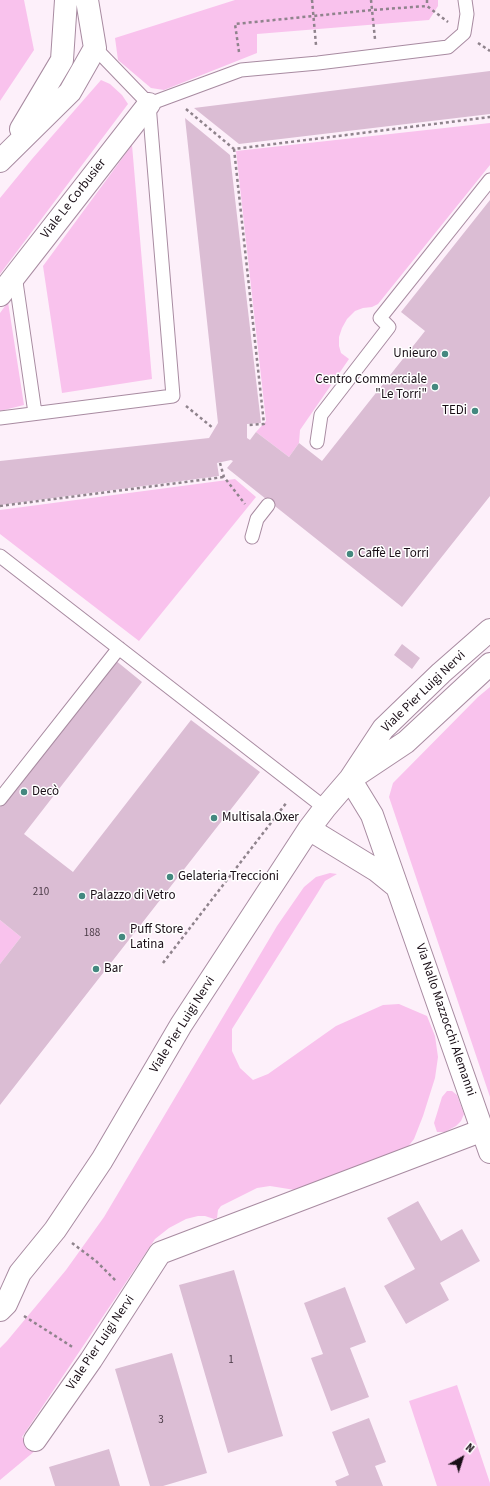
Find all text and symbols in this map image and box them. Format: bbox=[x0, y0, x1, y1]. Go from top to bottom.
street label: Viale Le Corbusier bbox=[38, 156, 110, 242]
place label: Unieuro bbox=[393, 346, 437, 362]
marker: Unieuro bbox=[440, 349, 450, 359]
place label: Centro Commerciale "Le Torri" bbox=[315, 372, 427, 403]
marker: Centro Commerciale "Le Torri" bbox=[430, 382, 440, 392]
place label: TEDi bbox=[442, 403, 467, 419]
marker: TEDi bbox=[470, 406, 480, 416]
place label: Caffè Le Torri bbox=[358, 546, 429, 562]
marker: Caffè Le Torri bbox=[345, 549, 355, 559]
street label: Viale Pier Luigi Nervi bbox=[379, 648, 469, 736]
place label: Decò bbox=[32, 784, 59, 800]
marker: Decò bbox=[19, 787, 29, 797]
place label: Multisala Oxer bbox=[222, 810, 299, 826]
marker: Multisala Oxer bbox=[209, 813, 219, 823]
place label: Gelateria Treccioni bbox=[178, 869, 279, 885]
marker: Gelateria Treccioni bbox=[165, 872, 175, 882]
house number: 210 bbox=[33, 886, 49, 900]
place label: Palazzo di Vetro bbox=[90, 888, 175, 904]
marker: Palazzo di Vetro bbox=[77, 891, 87, 901]
place label: Puff Store Latina bbox=[130, 922, 183, 953]
house number: 188 bbox=[84, 927, 100, 941]
marker: Puff Store Latina bbox=[117, 932, 127, 942]
street label: Via Nallo Mazzocchi Alemanni bbox=[412, 942, 478, 1098]
place label: Bar bbox=[104, 961, 123, 977]
marker: Bar bbox=[91, 964, 101, 974]
street label: Viale Pier Luigi Nervi bbox=[147, 974, 219, 1076]
street label: Viale Pier Luigi Nervi bbox=[64, 1293, 138, 1393]
house number: 1 bbox=[228, 1354, 234, 1368]
house number: 3 bbox=[158, 1414, 164, 1428]
north arrow bbox=[442, 1438, 482, 1478]
text: N bbox=[462, 1440, 477, 1456]

